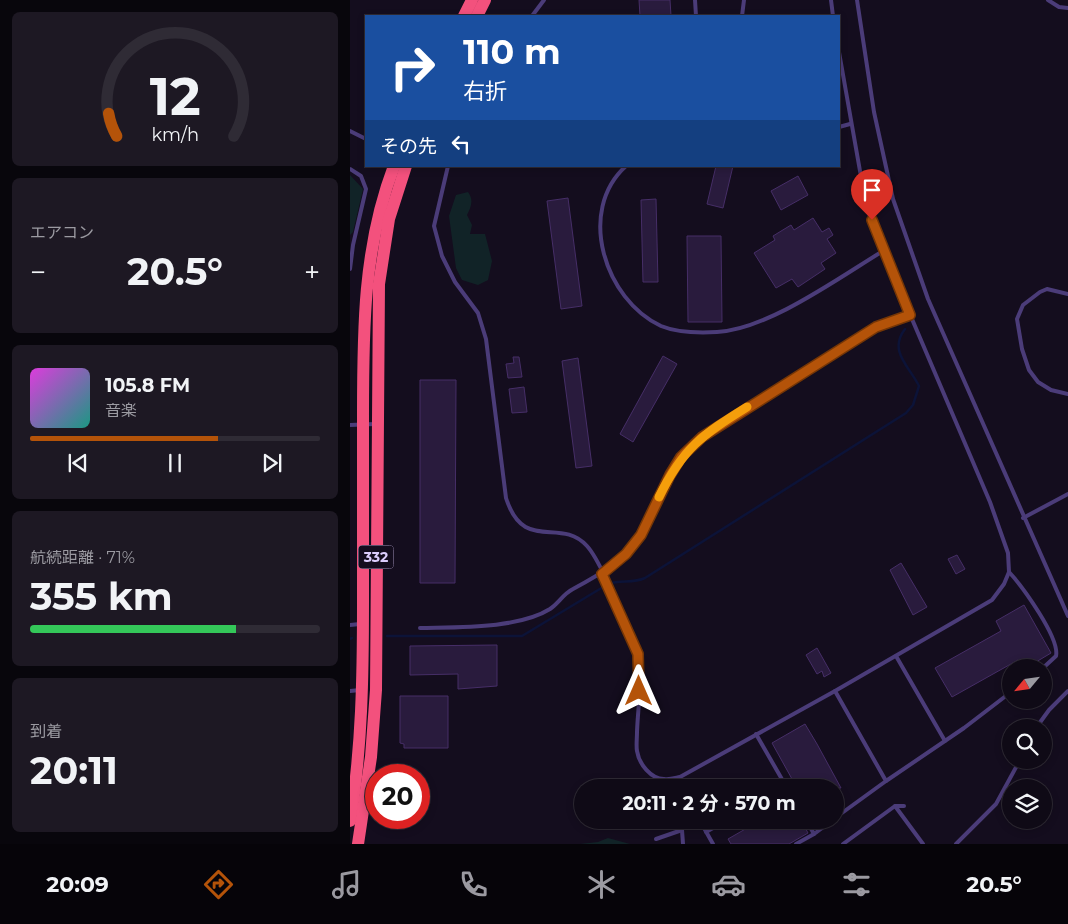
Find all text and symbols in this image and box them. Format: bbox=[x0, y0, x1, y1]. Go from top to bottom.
text: 110 m bbox=[463, 30, 561, 73]
icon: right bbox=[380, 35, 445, 100]
text: 12 bbox=[149, 65, 201, 128]
text: 右折 bbox=[463, 78, 507, 105]
text: km/h bbox=[151, 124, 199, 145]
icon: left bbox=[447, 130, 475, 158]
text: その先 bbox=[380, 135, 437, 158]
pin bbox=[851, 169, 893, 220]
icon: arrive bbox=[858, 176, 886, 204]
text: エアコン bbox=[30, 223, 94, 242]
text: 20.5° bbox=[127, 248, 223, 295]
text: − bbox=[30, 255, 46, 289]
text: + bbox=[304, 255, 320, 289]
text: 105.8 FM bbox=[105, 374, 190, 397]
text: 音楽 bbox=[105, 401, 137, 420]
icon: previous bbox=[64, 449, 92, 477]
icon: pause bbox=[161, 449, 189, 477]
icon: next bbox=[258, 449, 286, 477]
road number: 332 bbox=[358, 546, 394, 568]
text: 航続距離 · 71% bbox=[30, 548, 135, 567]
text: 355 km bbox=[30, 573, 173, 620]
north arrow bbox=[1002, 659, 1052, 709]
map controls bbox=[1002, 659, 1052, 829]
position arrow bbox=[612, 664, 664, 716]
button: search bbox=[1002, 719, 1052, 769]
text: 到着 bbox=[30, 722, 62, 741]
text: 20:11 bbox=[30, 747, 118, 794]
speed limit sign: 20 bbox=[365, 764, 430, 829]
button: layers bbox=[1002, 779, 1052, 829]
text: 20:11 · 2 分 · 570 m bbox=[622, 792, 796, 815]
icon: directions bbox=[201, 867, 236, 902]
icon: music bbox=[329, 867, 364, 902]
icon: phone bbox=[456, 867, 491, 902]
icon: climate bbox=[584, 867, 619, 902]
icon: car bbox=[711, 867, 746, 902]
icon: filters bbox=[839, 867, 874, 902]
text: 20:09 bbox=[46, 871, 109, 898]
text: 20.5° bbox=[966, 871, 1022, 898]

